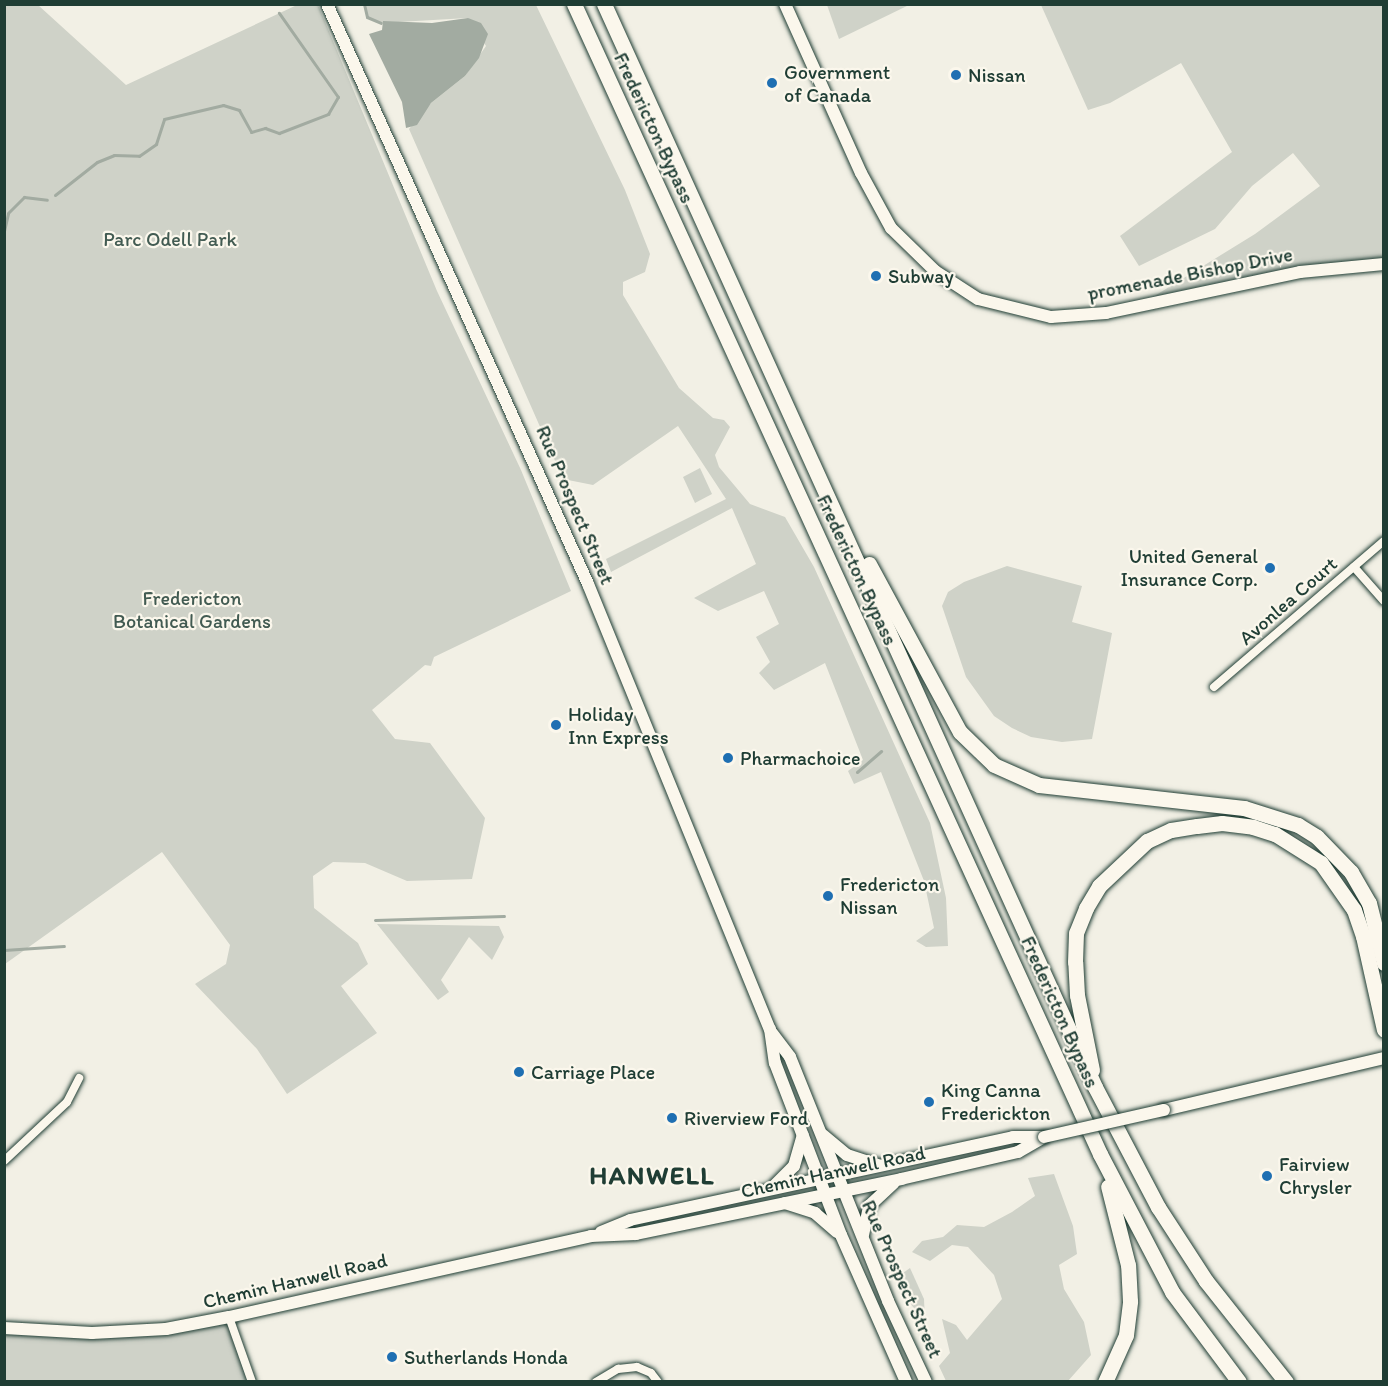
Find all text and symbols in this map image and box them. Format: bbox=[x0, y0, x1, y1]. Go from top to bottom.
street label: Fredericton Bypass bbox=[608, 49, 700, 207]
place label: Government of Canada bbox=[784, 60, 890, 107]
place label: Nissan bbox=[968, 63, 1026, 87]
marker: Nissan bbox=[949, 68, 963, 82]
marker: Government of Canada bbox=[765, 76, 779, 90]
park label: Parc Odell Park bbox=[104, 227, 236, 251]
street label: promenade Bishop Drive bbox=[1085, 242, 1295, 306]
place label: Subway bbox=[888, 264, 954, 288]
marker: Subway bbox=[869, 269, 883, 283]
street label: Rue Prospect Street bbox=[531, 422, 619, 588]
street label: Fredericton Bypass bbox=[811, 491, 903, 649]
place label: United General Insurance Corp. bbox=[1121, 544, 1258, 591]
street label: Avonlea Court bbox=[1234, 552, 1342, 650]
marker: United General Insurance Corp. bbox=[1263, 561, 1277, 575]
park label: Fredericton Botanical Gardens bbox=[113, 587, 271, 634]
place label: Holiday Inn Express bbox=[568, 702, 668, 749]
marker: Holiday Inn Express bbox=[549, 718, 563, 732]
place label: Pharmachoice bbox=[740, 746, 861, 770]
marker: Pharmachoice bbox=[721, 751, 735, 765]
place label: Fredericton Nissan bbox=[840, 873, 939, 920]
marker: Fredericton Nissan bbox=[821, 889, 835, 903]
street label: Fredericton Bypass bbox=[1016, 932, 1104, 1092]
place label: Carriage Place bbox=[531, 1060, 656, 1084]
marker: Carriage Place bbox=[512, 1065, 526, 1079]
place label: King Canna Frederickton bbox=[941, 1078, 1050, 1125]
marker: King Canna Frederickton bbox=[922, 1095, 936, 1109]
place label: Riverview Ford bbox=[684, 1106, 808, 1130]
marker: Riverview Ford bbox=[665, 1111, 679, 1125]
street label: Chemin Hanwell Road bbox=[739, 1141, 927, 1203]
place label: Fairview Chrysler bbox=[1279, 1152, 1352, 1199]
district label: HANWELL bbox=[589, 1160, 715, 1192]
marker: Fairview Chrysler bbox=[1260, 1169, 1274, 1183]
street label: Rue Prospect Street bbox=[856, 1196, 948, 1362]
street label: Chemin Hanwell Road bbox=[201, 1248, 389, 1314]
place label: Sutherlands Honda bbox=[404, 1345, 568, 1369]
marker: Sutherlands Honda bbox=[385, 1350, 399, 1364]

